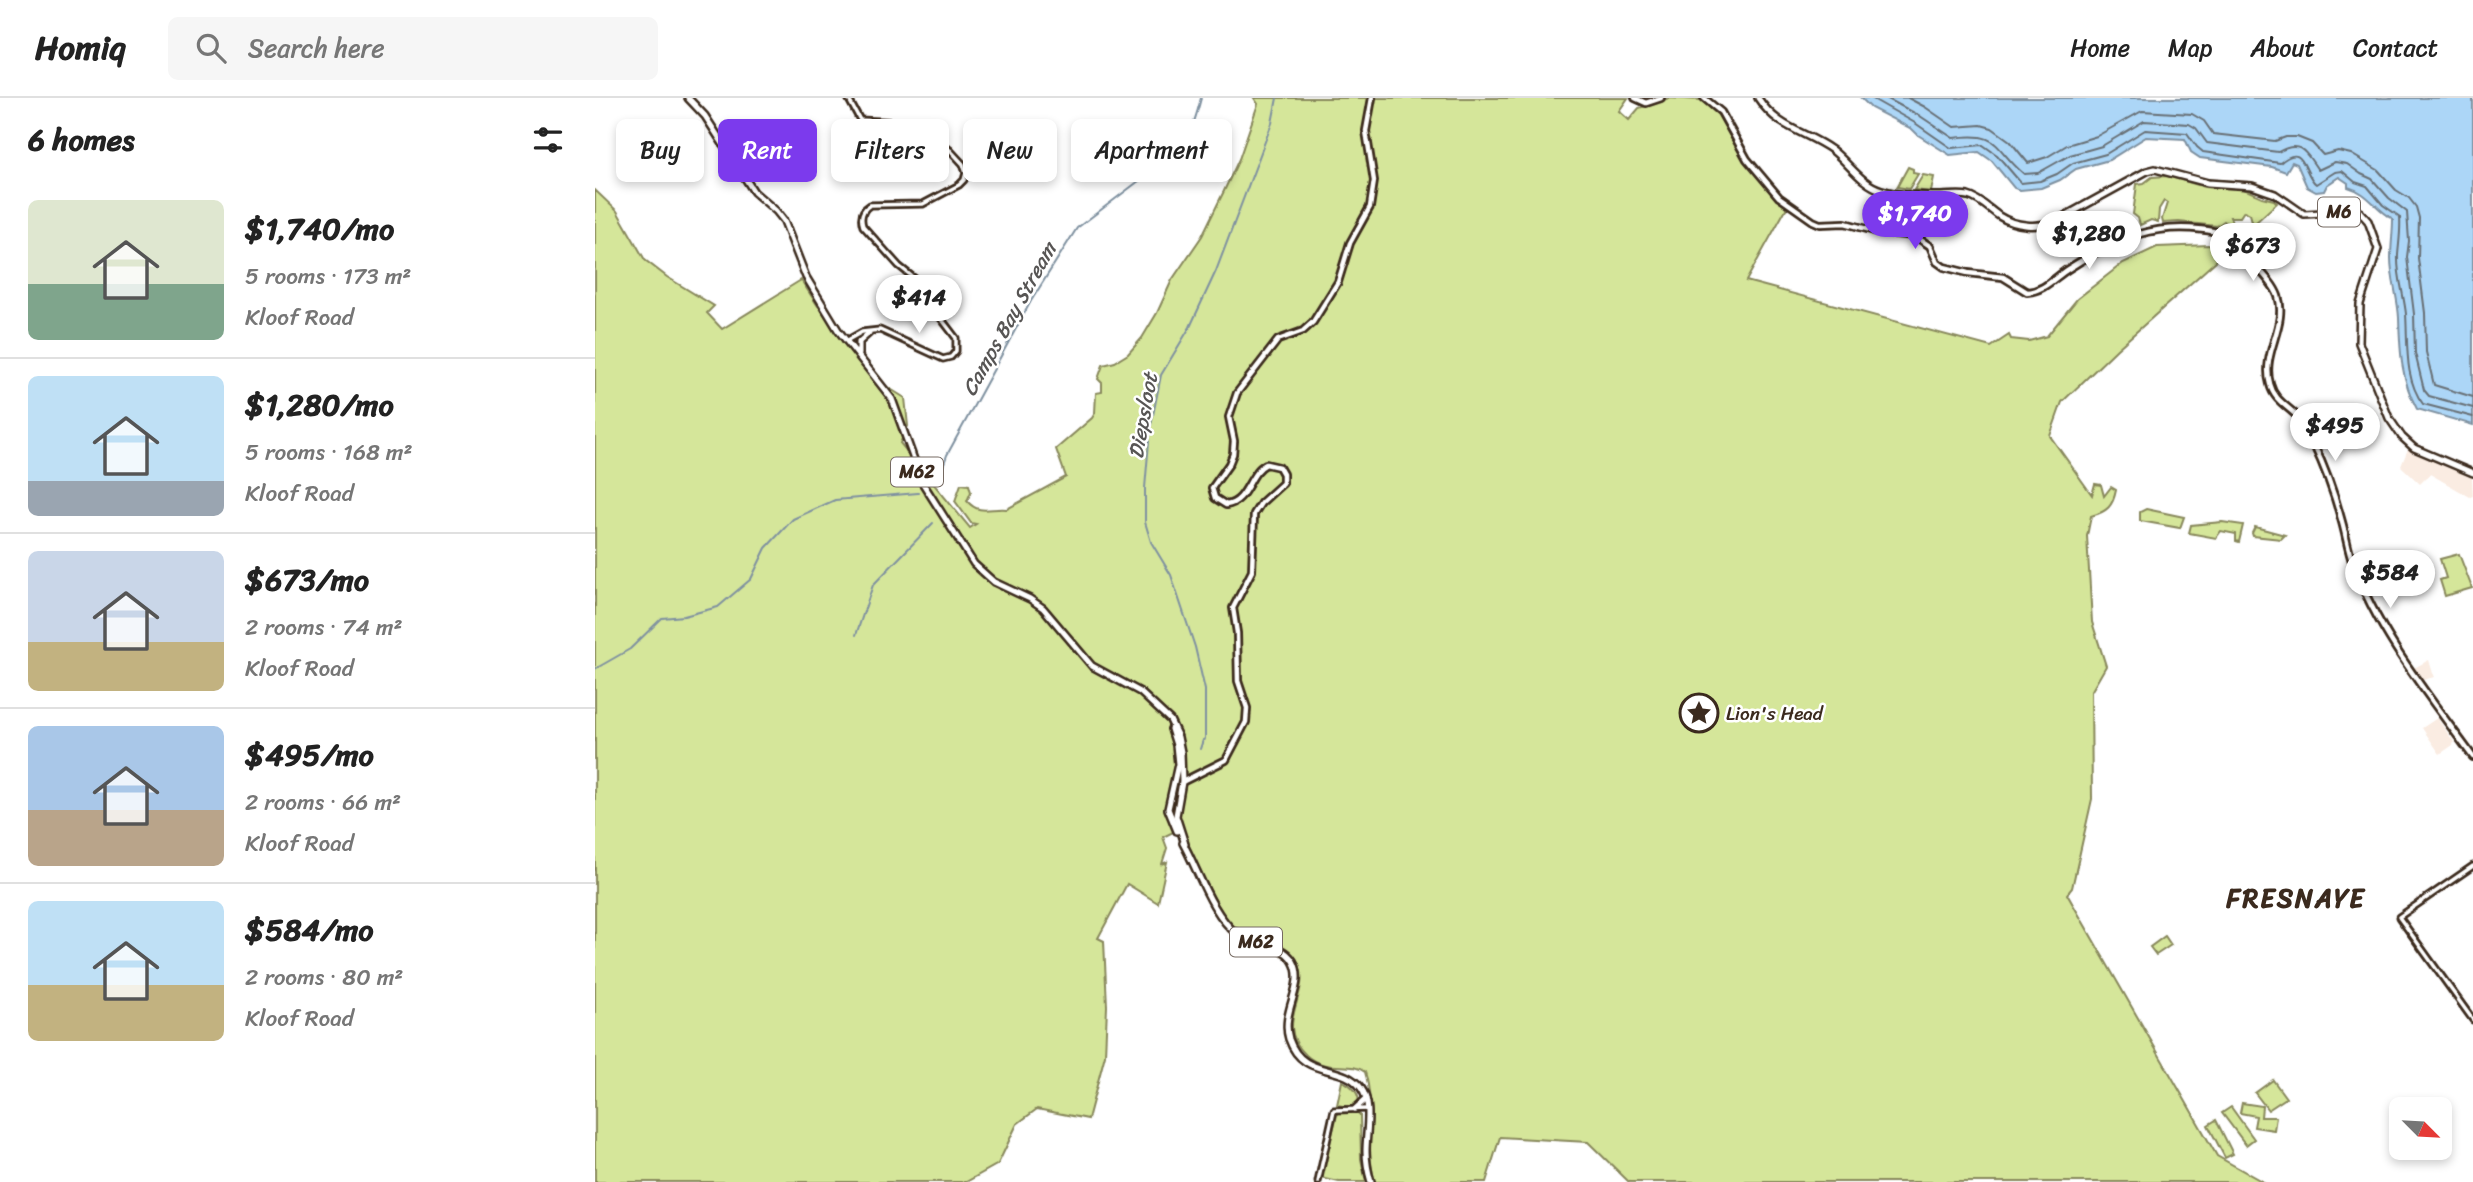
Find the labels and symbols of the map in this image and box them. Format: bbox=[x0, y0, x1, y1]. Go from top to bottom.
pin: $1,740 bbox=[1858, 192, 1972, 251]
road number: M6 bbox=[2318, 198, 2360, 226]
pin: $1,280 bbox=[2032, 212, 2146, 271]
pin: $673 bbox=[2212, 223, 2294, 283]
water label: Camps Bay Stream bbox=[951, 233, 1068, 403]
pin: $414 bbox=[878, 275, 960, 335]
water label: Diepsloot bbox=[1117, 368, 1170, 462]
pin: $495 bbox=[2294, 404, 2376, 463]
road number: M62 bbox=[891, 458, 943, 486]
pin: $584 bbox=[2349, 550, 2431, 610]
place icon: Lion's Head bbox=[1678, 692, 1720, 734]
place label: Lion's Head bbox=[1726, 697, 1825, 730]
district label: FRESNAYE bbox=[2225, 875, 2366, 921]
road number: M62 bbox=[1230, 928, 1282, 956]
north arrow bbox=[2389, 1097, 2452, 1160]

